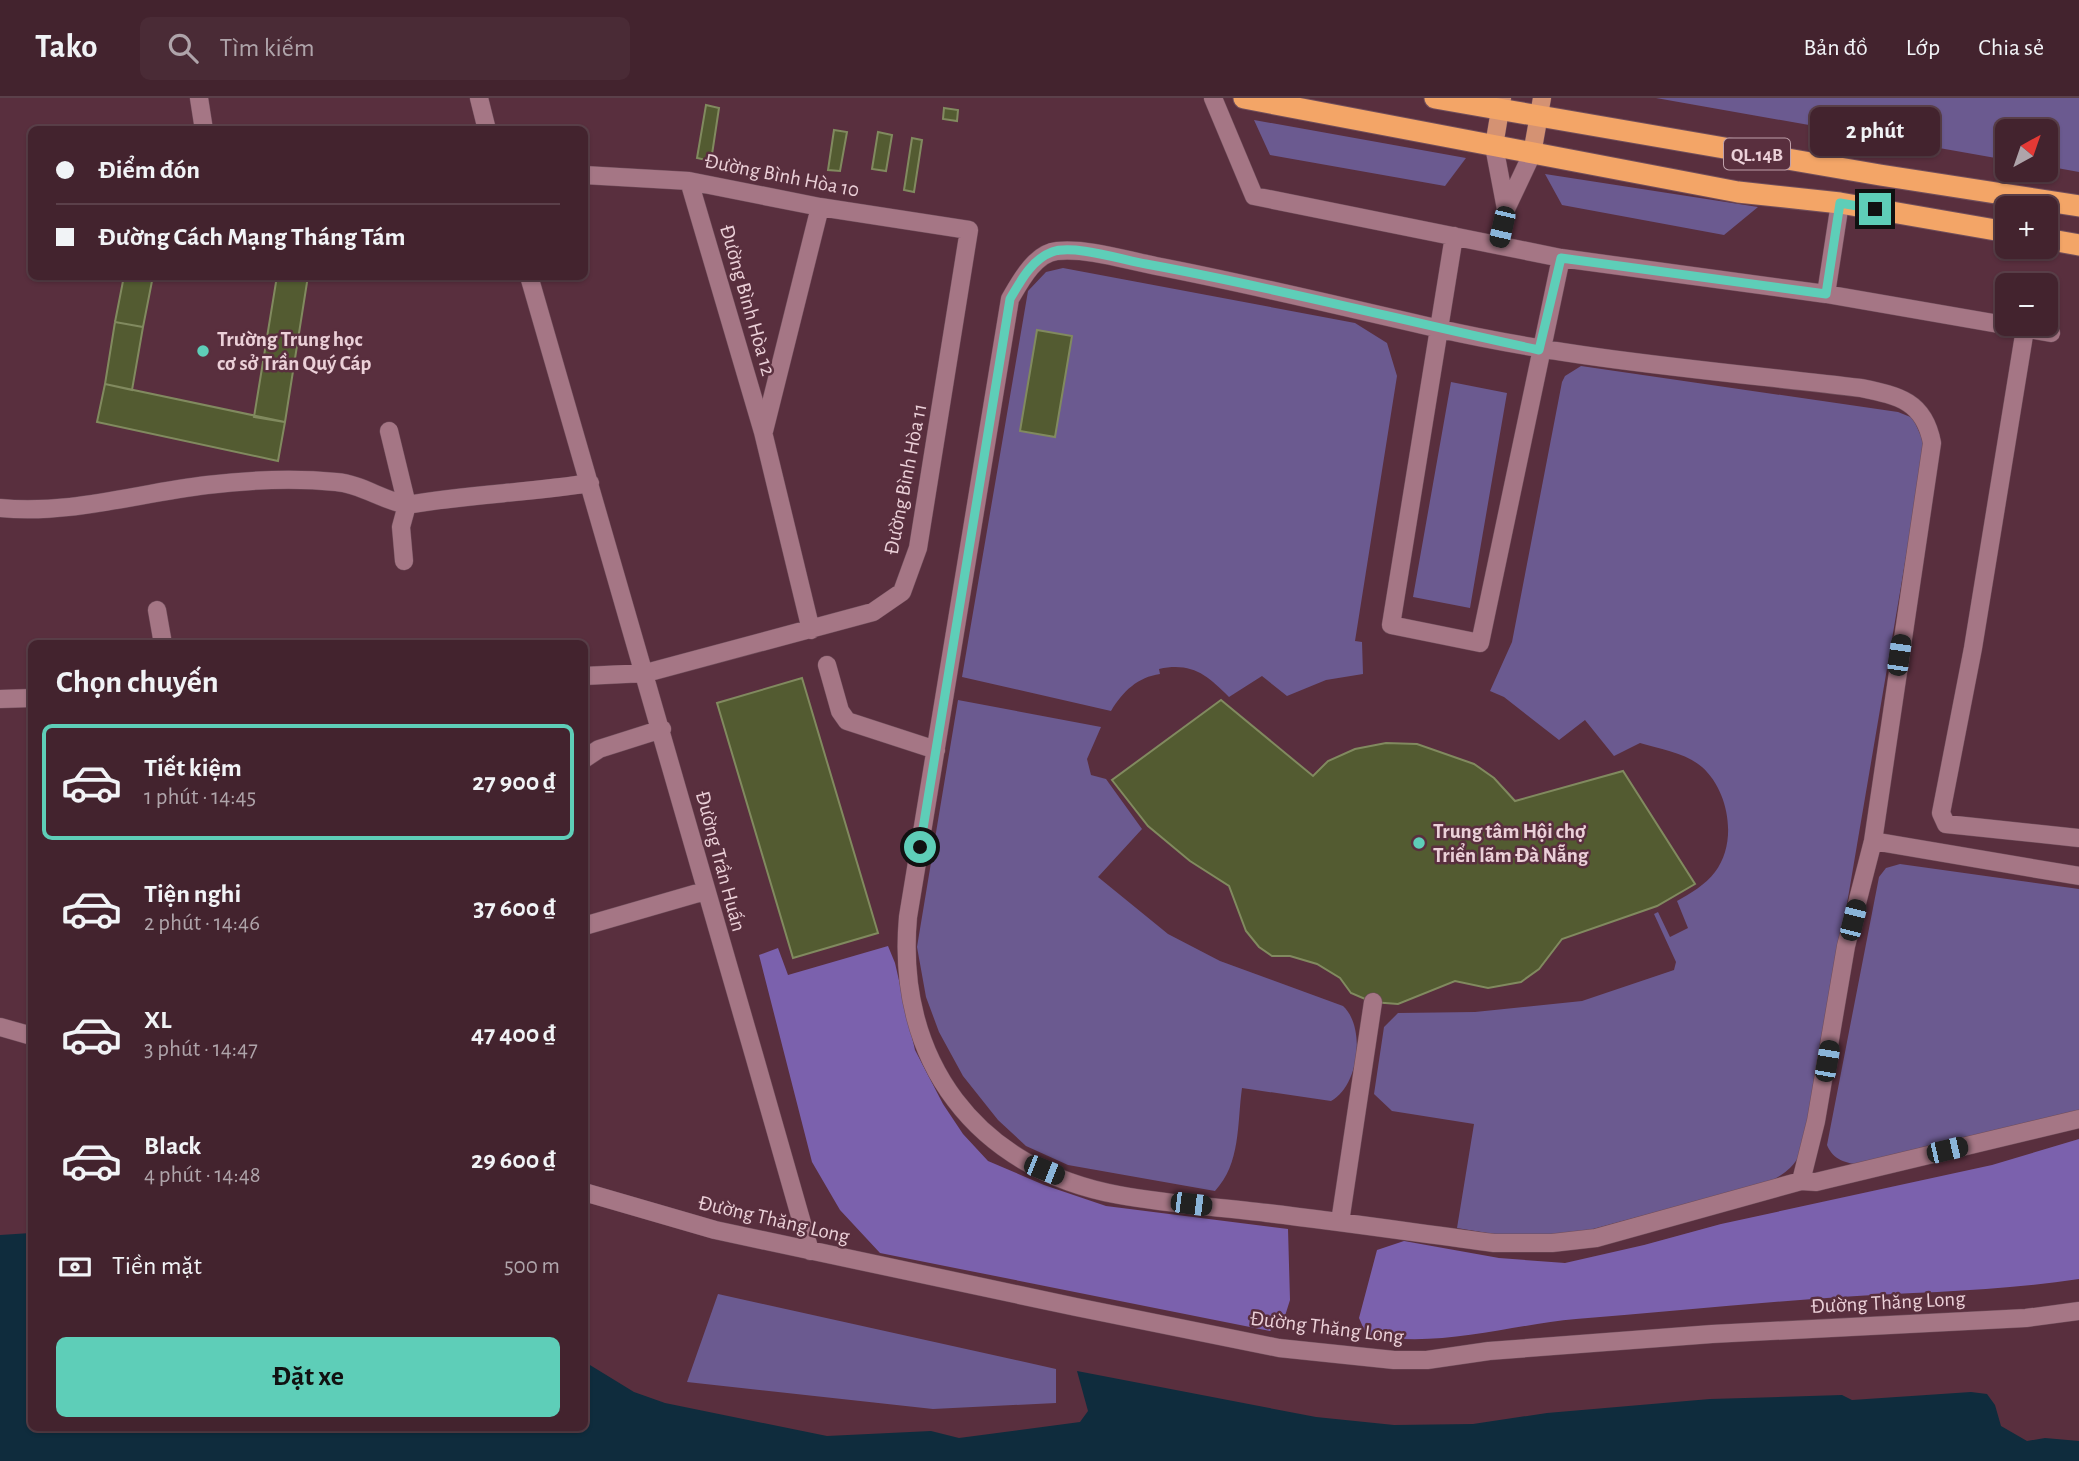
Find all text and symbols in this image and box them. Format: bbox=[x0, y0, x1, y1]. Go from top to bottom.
search box bbox=[140, 17, 630, 80]
icon: search bbox=[164, 29, 202, 67]
text: Tako bbox=[35, 31, 98, 64]
text: Tìm kiếm bbox=[220, 35, 315, 61]
text: Bản đồ bbox=[1803, 36, 1868, 60]
text: Lớp bbox=[1906, 36, 1940, 60]
text: Chia sẻ bbox=[1978, 36, 2044, 60]
callout: 2 phút bbox=[1810, 108, 1940, 156]
north arrow bbox=[1995, 119, 2058, 182]
map controls bbox=[1995, 119, 2058, 336]
text: 2 phút bbox=[1846, 120, 1904, 143]
road number: QL.14B bbox=[1724, 138, 1790, 170]
street label: Đường Bình Hòa 10 bbox=[703, 150, 861, 201]
text: Điểm đón bbox=[98, 157, 200, 183]
route end bbox=[1859, 193, 1891, 225]
button: + bbox=[1995, 196, 2058, 259]
car bbox=[1488, 204, 1517, 250]
street label: Đường Bình Hòa 12 bbox=[716, 222, 779, 378]
text: Đường Cách Mạng Tháng Tám bbox=[98, 224, 405, 250]
button: − bbox=[1995, 273, 2058, 336]
place label: Trường Trung học cơ sở Trần Quý Cáp bbox=[217, 329, 372, 375]
marker: Trường Trung học cơ sở Trần Quý Cáp bbox=[195, 343, 211, 359]
street label: Đường Bình Hòa 11 bbox=[881, 402, 930, 556]
car bbox=[1886, 633, 1913, 677]
text: Chọn chuyến bbox=[56, 666, 219, 698]
icon: car bbox=[60, 751, 123, 814]
text: Tiết kiệm bbox=[144, 755, 242, 781]
text: 27 900 ₫ bbox=[472, 769, 556, 795]
text: 1 phút · 14:45 bbox=[144, 786, 256, 809]
street label: Đường Trần Huấn bbox=[692, 789, 749, 934]
place label: Trung tâm Hội chợ Triển lãm Đà Nẵng bbox=[1433, 821, 1589, 866]
route start bbox=[904, 831, 936, 863]
marker: Trung tâm Hội chợ Triển lãm Đà Nẵng bbox=[1411, 835, 1427, 851]
icon: car bbox=[60, 877, 123, 940]
text: Tiện nghi bbox=[144, 881, 241, 907]
text: 37 600 ₫ bbox=[473, 895, 556, 921]
car bbox=[1838, 897, 1869, 943]
text: 2 phút · 14:46 bbox=[144, 912, 260, 935]
icon: car bbox=[60, 1003, 123, 1066]
text: XL bbox=[144, 1007, 171, 1033]
text: 47 400 ₫ bbox=[471, 1021, 556, 1047]
text: 3 phút · 14:47 bbox=[144, 1038, 258, 1061]
car bbox=[1814, 1038, 1841, 1084]
icon: car bbox=[60, 1129, 123, 1192]
text: Black bbox=[144, 1133, 201, 1159]
car bbox=[1925, 1135, 1970, 1165]
text: 29 600 ₫ bbox=[471, 1147, 556, 1173]
car bbox=[1021, 1152, 1068, 1188]
text: 4 phút · 14:48 bbox=[144, 1164, 261, 1187]
car bbox=[1169, 1191, 1214, 1217]
street label: Đường Thăng Long bbox=[696, 1192, 852, 1247]
icon: cash bbox=[56, 1248, 94, 1286]
text: Tiền mặt bbox=[112, 1253, 202, 1279]
text: 500 m bbox=[504, 1255, 560, 1278]
street label: Đường Thăng Long bbox=[1810, 1288, 1967, 1317]
street label: Đường Thăng Long bbox=[1249, 1308, 1406, 1347]
button: Đặt xe bbox=[56, 1337, 560, 1417]

